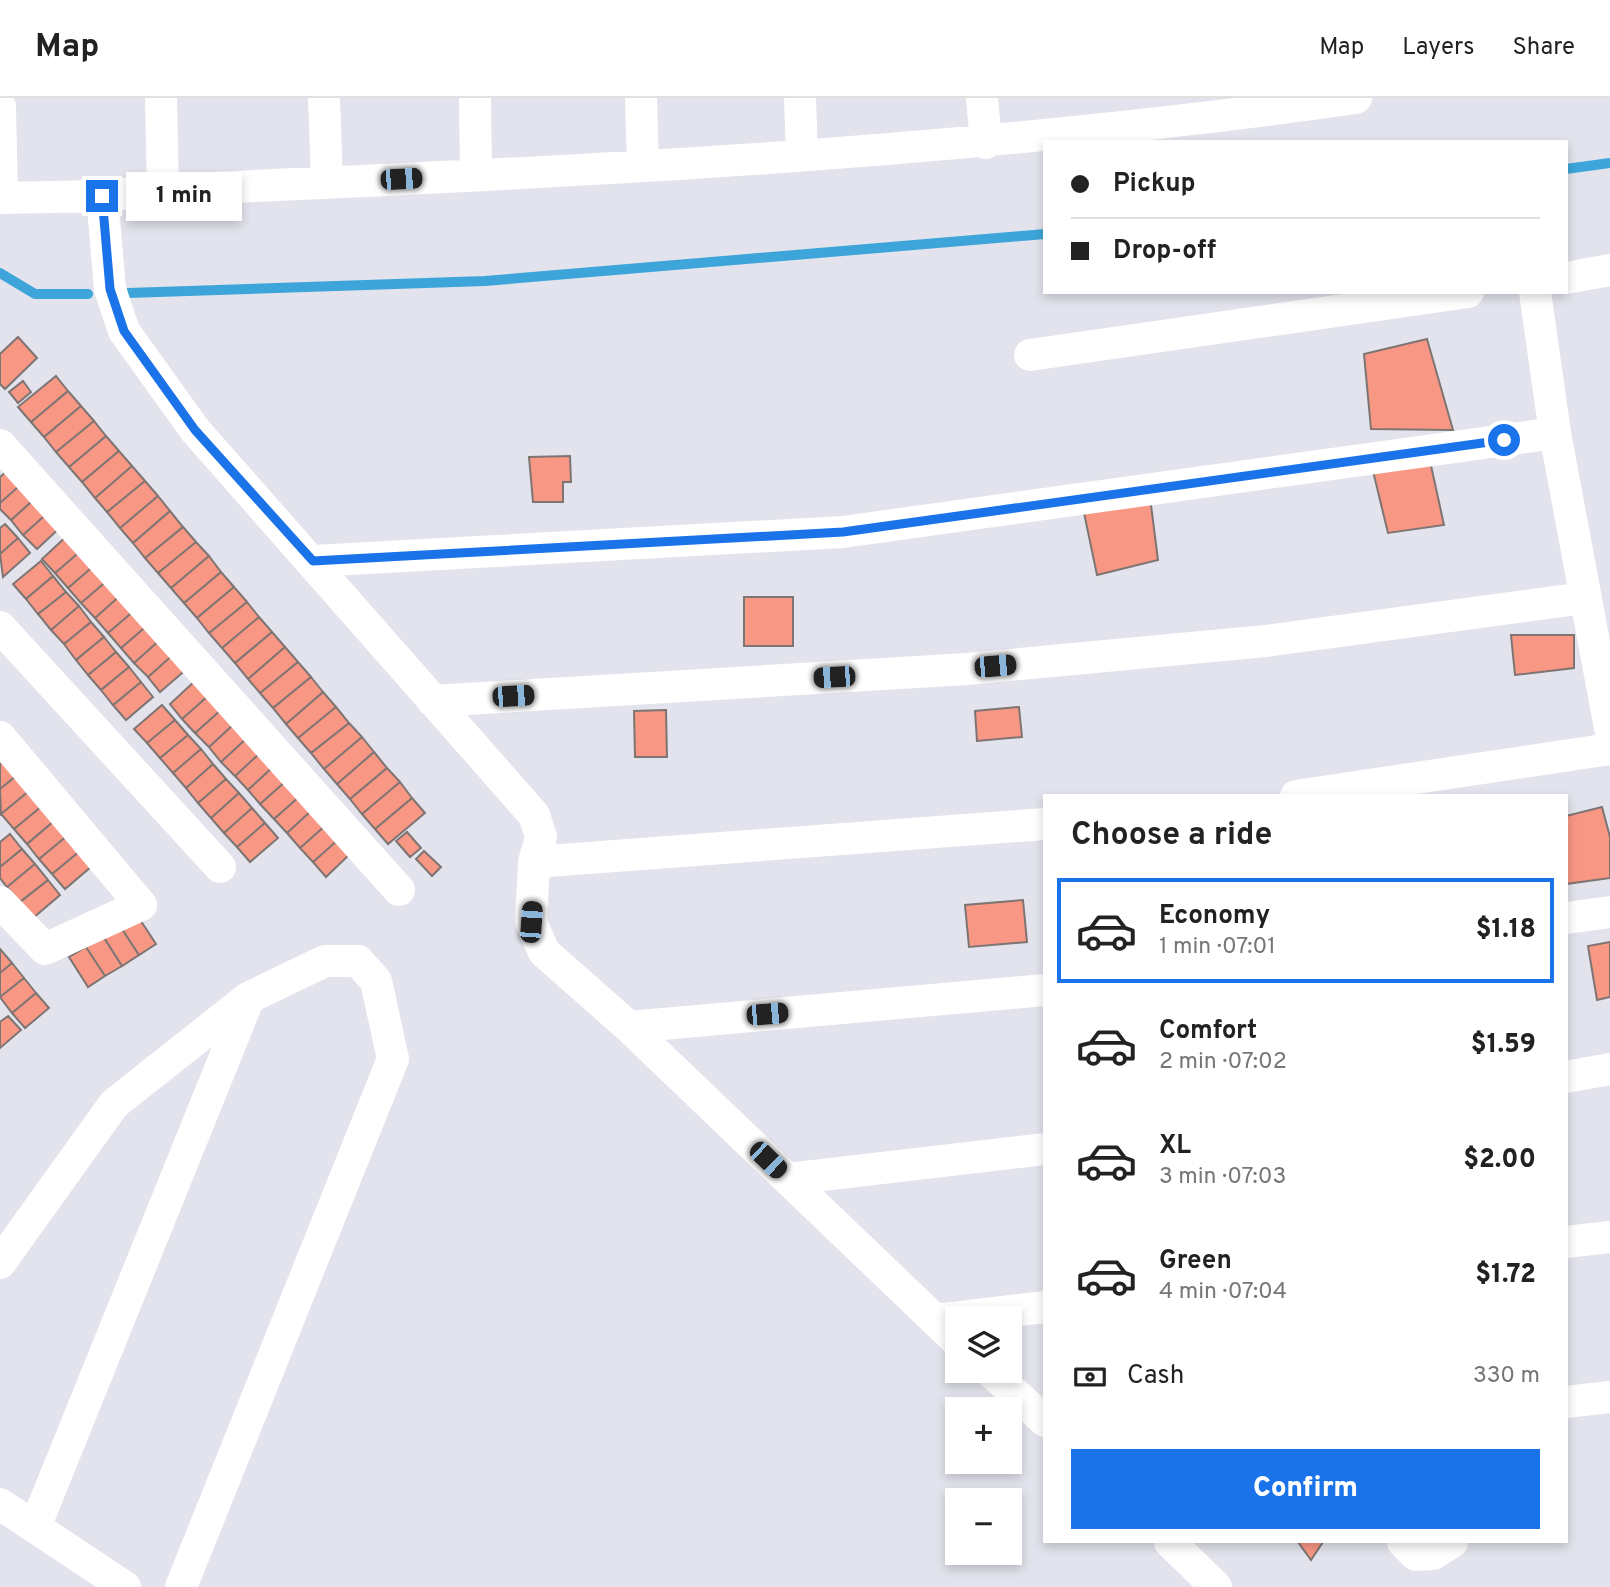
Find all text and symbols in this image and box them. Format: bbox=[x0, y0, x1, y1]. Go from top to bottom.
text: Map bbox=[35, 27, 99, 69]
text: Map bbox=[1319, 33, 1364, 63]
text: Layers bbox=[1402, 33, 1474, 63]
text: Share bbox=[1512, 33, 1575, 63]
car bbox=[380, 167, 423, 191]
text: Pickup bbox=[1113, 168, 1196, 201]
callout: 1 min bbox=[126, 172, 242, 220]
route end bbox=[86, 180, 118, 212]
text: 1 min bbox=[156, 182, 212, 211]
text: Drop-off bbox=[1113, 235, 1216, 268]
route start bbox=[1488, 424, 1520, 456]
car bbox=[974, 654, 1017, 678]
car bbox=[813, 665, 856, 689]
car bbox=[492, 684, 535, 708]
text: Choose a ride bbox=[1071, 816, 1272, 856]
icon: car bbox=[1075, 899, 1138, 962]
car bbox=[520, 900, 543, 944]
text: Economy bbox=[1159, 900, 1270, 933]
text: $1.18 bbox=[1476, 914, 1536, 947]
text: 1 min · 07:01 bbox=[1159, 933, 1276, 962]
car bbox=[746, 1002, 789, 1026]
icon: car bbox=[1075, 1014, 1138, 1077]
text: Comfort bbox=[1159, 1015, 1257, 1048]
text: $1.59 bbox=[1471, 1029, 1536, 1062]
text: 2 min · 07:02 bbox=[1159, 1048, 1287, 1077]
icon: car bbox=[1075, 1129, 1138, 1192]
text: XL bbox=[1159, 1130, 1191, 1163]
car bbox=[746, 1138, 791, 1182]
text: $2.00 bbox=[1463, 1144, 1536, 1177]
text: 3 min · 07:03 bbox=[1159, 1163, 1286, 1192]
icon: car bbox=[1075, 1244, 1138, 1307]
text: Green bbox=[1159, 1245, 1232, 1278]
text: $1.72 bbox=[1475, 1259, 1536, 1292]
text: 4 min · 07:04 bbox=[1159, 1278, 1287, 1307]
map controls bbox=[945, 1306, 1022, 1565]
button: layers bbox=[945, 1306, 1022, 1383]
icon: cash bbox=[1071, 1358, 1109, 1396]
text: Cash bbox=[1127, 1360, 1184, 1393]
text: 330 m bbox=[1473, 1362, 1540, 1391]
button: + bbox=[945, 1397, 1022, 1474]
button: Confirm bbox=[1071, 1449, 1540, 1529]
button: − bbox=[945, 1488, 1022, 1565]

